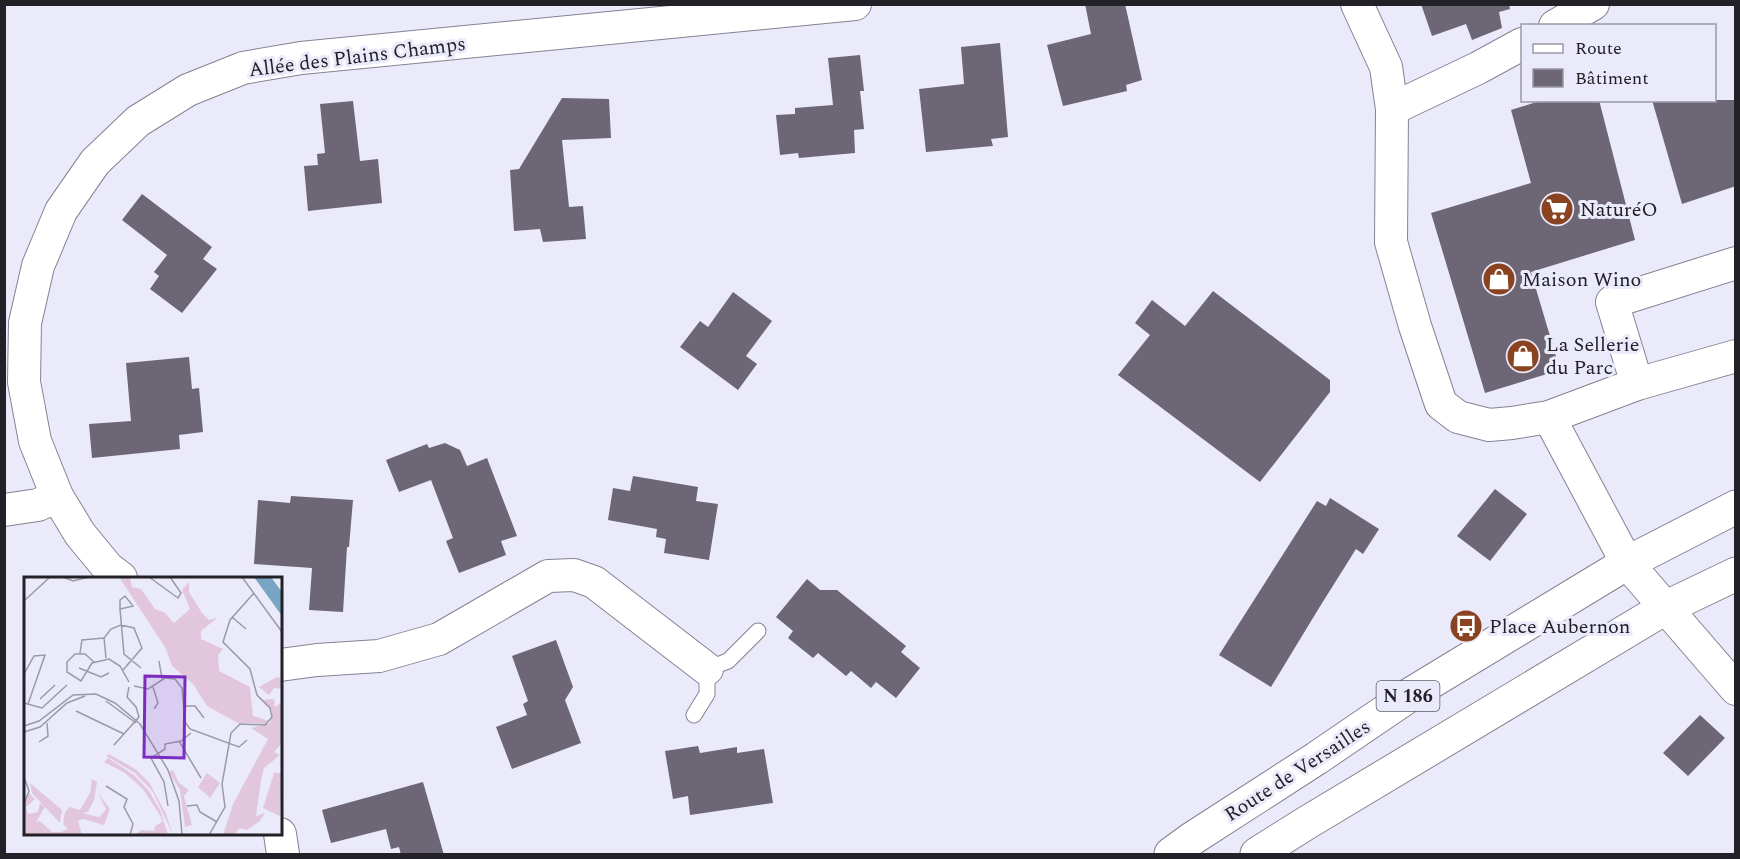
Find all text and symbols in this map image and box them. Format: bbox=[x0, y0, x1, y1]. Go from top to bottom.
legend bbox=[1521, 24, 1716, 102]
street label: Allée des Plains Champs bbox=[247, 29, 467, 85]
text: Route bbox=[1575, 35, 1622, 62]
text: Bâtiment bbox=[1575, 65, 1649, 92]
supermarket icon: NaturéO bbox=[1539, 191, 1575, 227]
place label: NaturéO bbox=[1580, 195, 1658, 225]
shop icon: Maison Wino bbox=[1481, 261, 1517, 297]
place label: Maison Wino bbox=[1522, 265, 1641, 295]
place label: La Sellerie du Parc bbox=[1546, 330, 1639, 383]
shop icon: La Sellerie du Parc bbox=[1505, 338, 1541, 374]
inset map bbox=[24, 577, 282, 835]
bus stop icon: Place Aubernon bbox=[1448, 608, 1484, 644]
place label: Place Aubernon bbox=[1489, 612, 1631, 642]
road number: N 186 bbox=[1376, 681, 1440, 711]
street label: Route de Versailles bbox=[1218, 712, 1377, 829]

